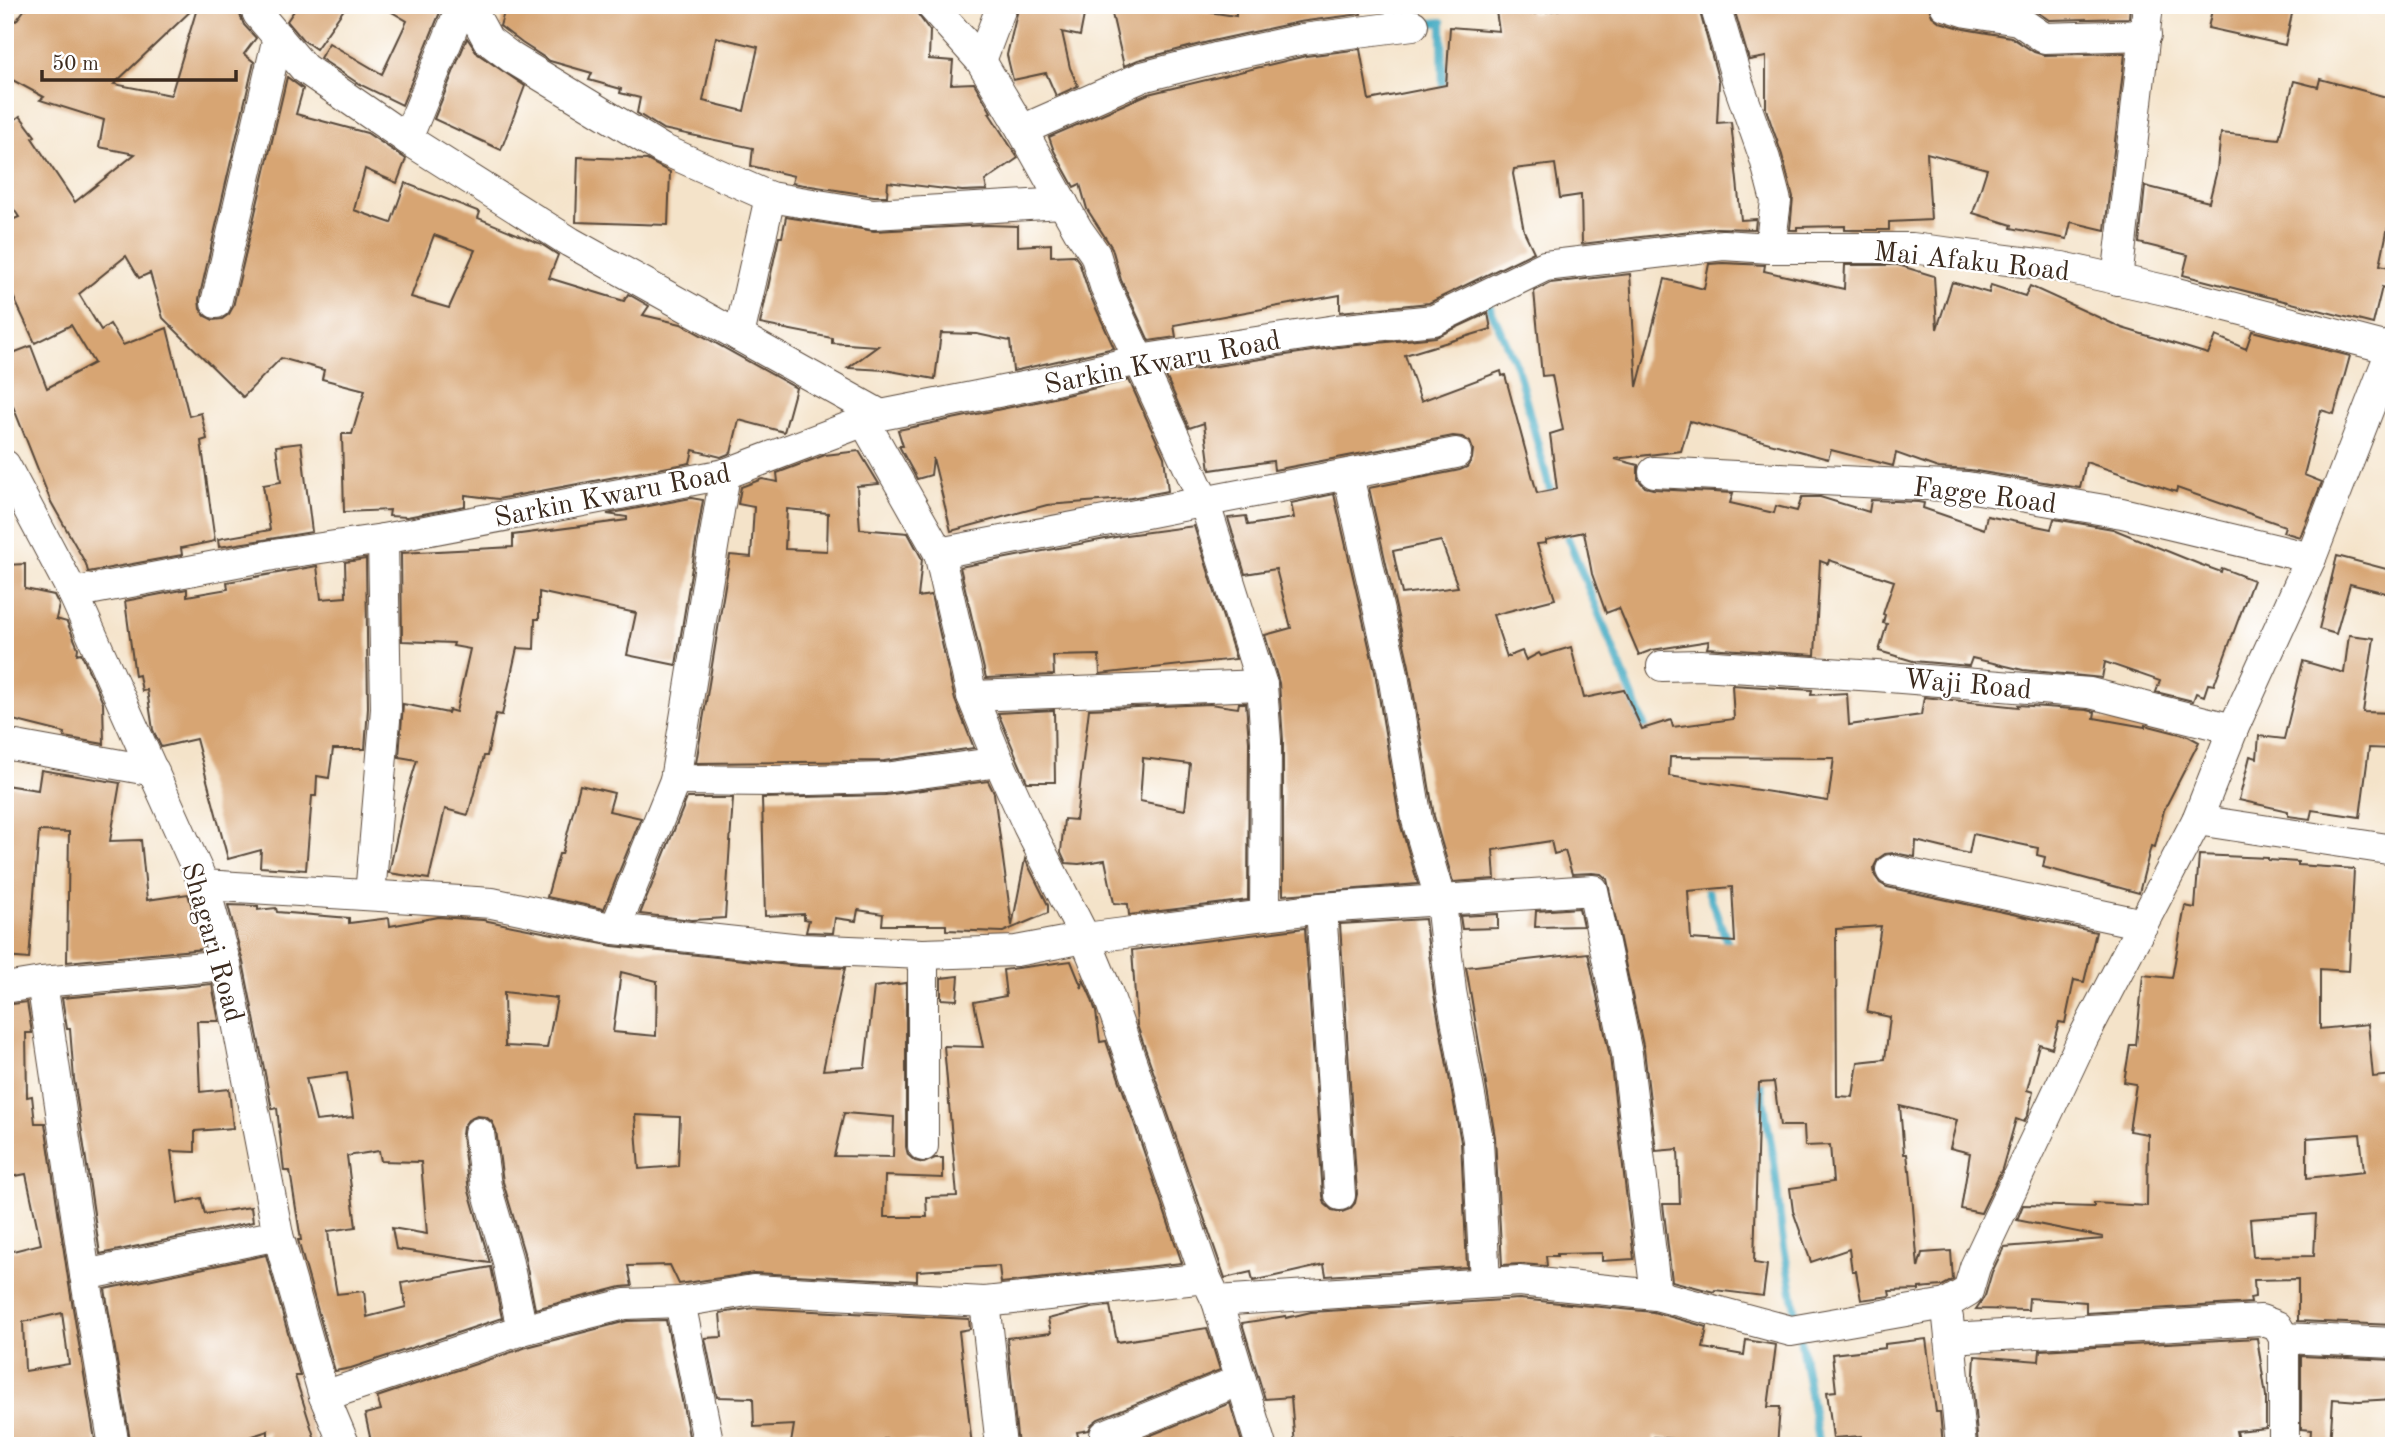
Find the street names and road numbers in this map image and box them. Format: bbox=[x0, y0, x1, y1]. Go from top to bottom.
street label: Mai Afaku Road bbox=[1872, 239, 2071, 287]
street label: Sarkin Kwaru Road bbox=[1042, 327, 1283, 401]
street label: Sarkin Kwaru Road bbox=[492, 460, 733, 534]
street label: Fagge Road bbox=[1911, 474, 2058, 520]
street label: Waji Road bbox=[1903, 666, 2033, 706]
street label: Shagari Road bbox=[175, 860, 247, 1026]

